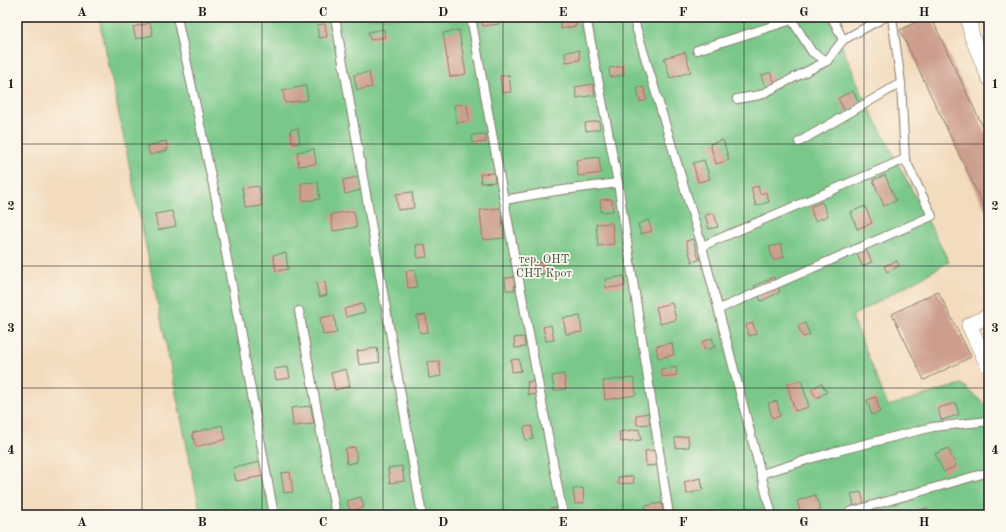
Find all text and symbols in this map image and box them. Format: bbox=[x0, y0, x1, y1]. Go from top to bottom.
text: A bbox=[77, 6, 87, 19]
text: B bbox=[197, 6, 207, 19]
text: C bbox=[319, 6, 327, 19]
text: D bbox=[438, 6, 448, 19]
text: E bbox=[559, 6, 568, 19]
text: F bbox=[679, 6, 688, 19]
text: G bbox=[799, 6, 809, 19]
text: H bbox=[919, 6, 930, 19]
text: 1 bbox=[7, 78, 15, 91]
text: 1 bbox=[991, 78, 999, 91]
text: 2 bbox=[7, 200, 15, 213]
text: 2 bbox=[991, 200, 999, 213]
park label: тер. ОНТ СНТ Крот bbox=[516, 254, 572, 280]
text: 3 bbox=[7, 322, 15, 335]
text: 3 bbox=[991, 322, 999, 335]
text: 4 bbox=[7, 444, 15, 457]
text: 4 bbox=[991, 444, 999, 457]
text: A bbox=[77, 516, 87, 529]
text: B bbox=[197, 516, 207, 529]
text: C bbox=[319, 516, 327, 529]
text: D bbox=[438, 516, 448, 529]
text: E bbox=[559, 516, 568, 529]
text: F bbox=[679, 516, 688, 529]
text: G bbox=[799, 516, 809, 529]
text: H bbox=[919, 516, 930, 529]

